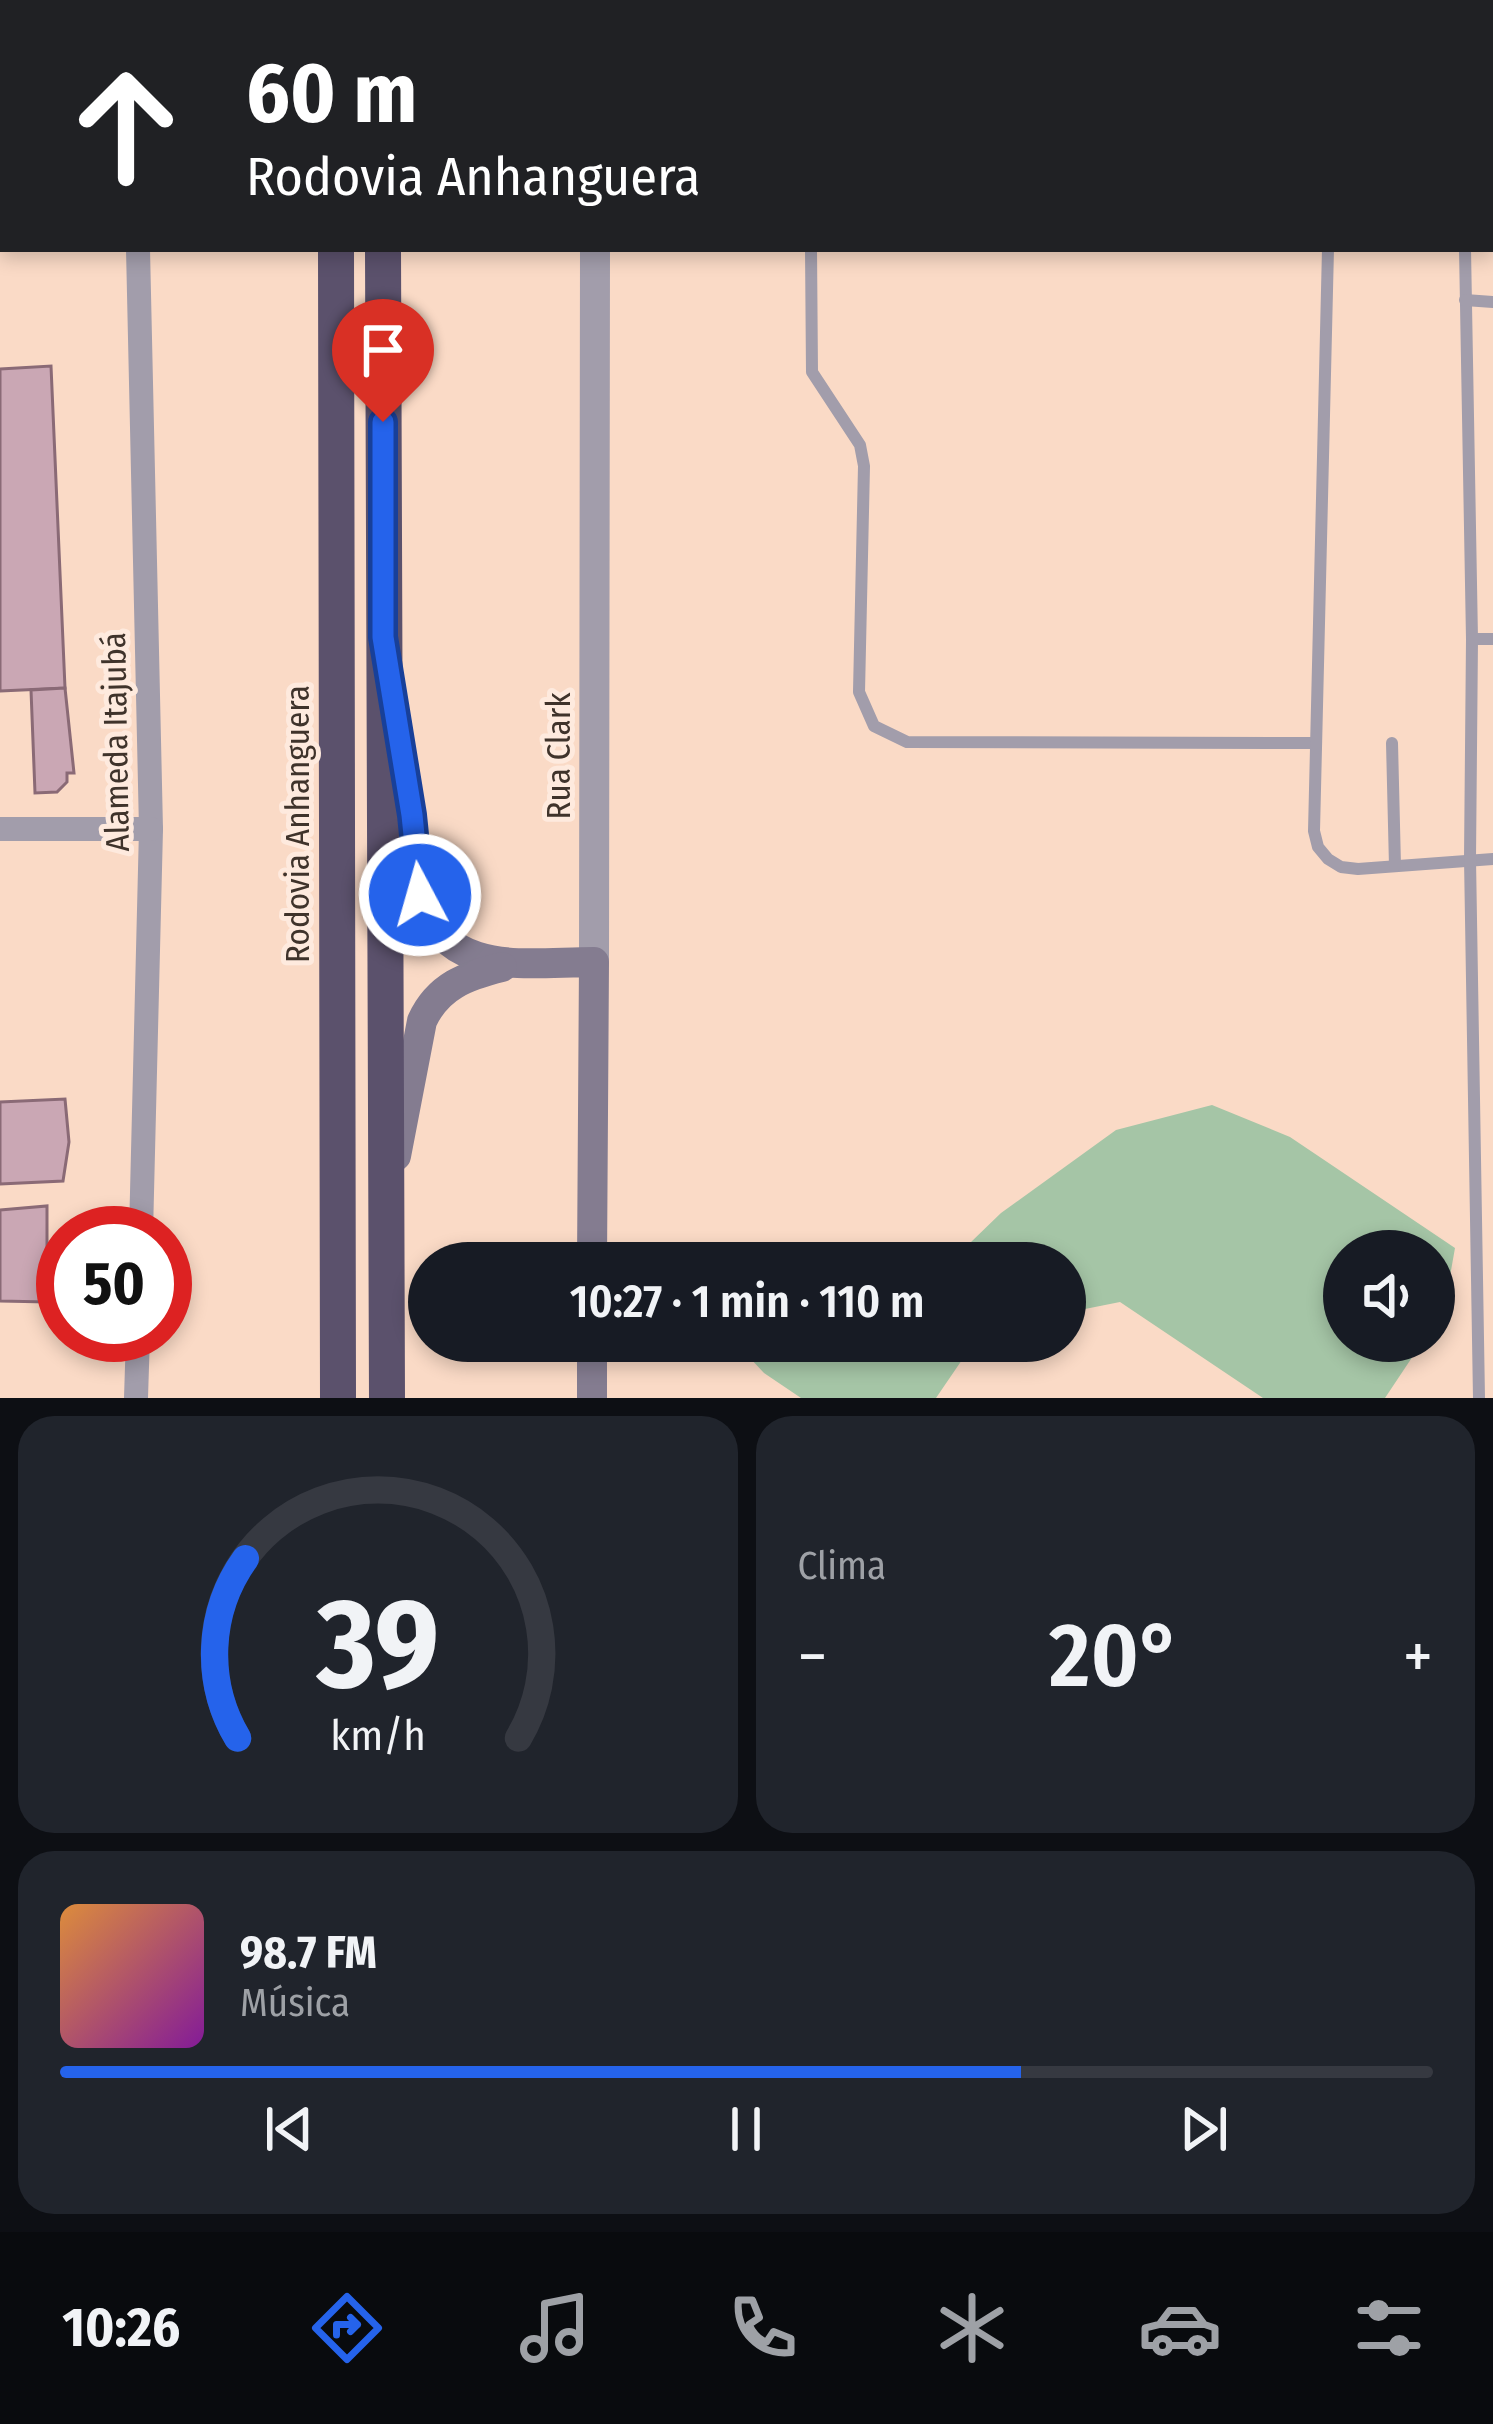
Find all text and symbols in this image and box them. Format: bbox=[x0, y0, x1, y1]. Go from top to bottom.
text: 60 m bbox=[246, 43, 417, 144]
icon: ahead bbox=[48, 48, 204, 204]
text: Rodovia Anhanguera bbox=[246, 145, 701, 209]
pin bbox=[332, 299, 434, 422]
icon: arrive bbox=[350, 317, 416, 383]
street label: Alameda Itajubá bbox=[94, 632, 138, 852]
street label: Rodovia Anhanguera bbox=[278, 685, 318, 963]
street label: Rua Clark bbox=[539, 692, 579, 820]
position arrow bbox=[357, 832, 483, 958]
speed limit sign: 50 bbox=[36, 1206, 192, 1362]
map controls bbox=[1323, 1230, 1455, 1362]
button: sound bbox=[1323, 1230, 1455, 1362]
text: 10:27 · 1 min · 110 m bbox=[570, 1275, 924, 1329]
text: Clima bbox=[798, 1543, 886, 1589]
text: 39 bbox=[316, 1570, 439, 1720]
text: 20° bbox=[1049, 1602, 1181, 1710]
text: − bbox=[798, 1617, 827, 1696]
text: + bbox=[1403, 1617, 1433, 1696]
text: km/h bbox=[330, 1709, 426, 1760]
text: 98.7 FM bbox=[240, 1926, 377, 1980]
text: Música bbox=[240, 1980, 350, 2026]
icon: previous bbox=[256, 2096, 322, 2162]
icon: pause bbox=[713, 2096, 779, 2162]
icon: next bbox=[1171, 2096, 1237, 2162]
icon: directions bbox=[305, 2286, 389, 2370]
icon: music bbox=[513, 2286, 597, 2370]
icon: phone bbox=[721, 2286, 805, 2370]
icon: climate bbox=[930, 2286, 1014, 2370]
icon: car bbox=[1138, 2286, 1222, 2370]
icon: filters bbox=[1347, 2286, 1431, 2370]
text: 10:26 bbox=[62, 2296, 180, 2360]

